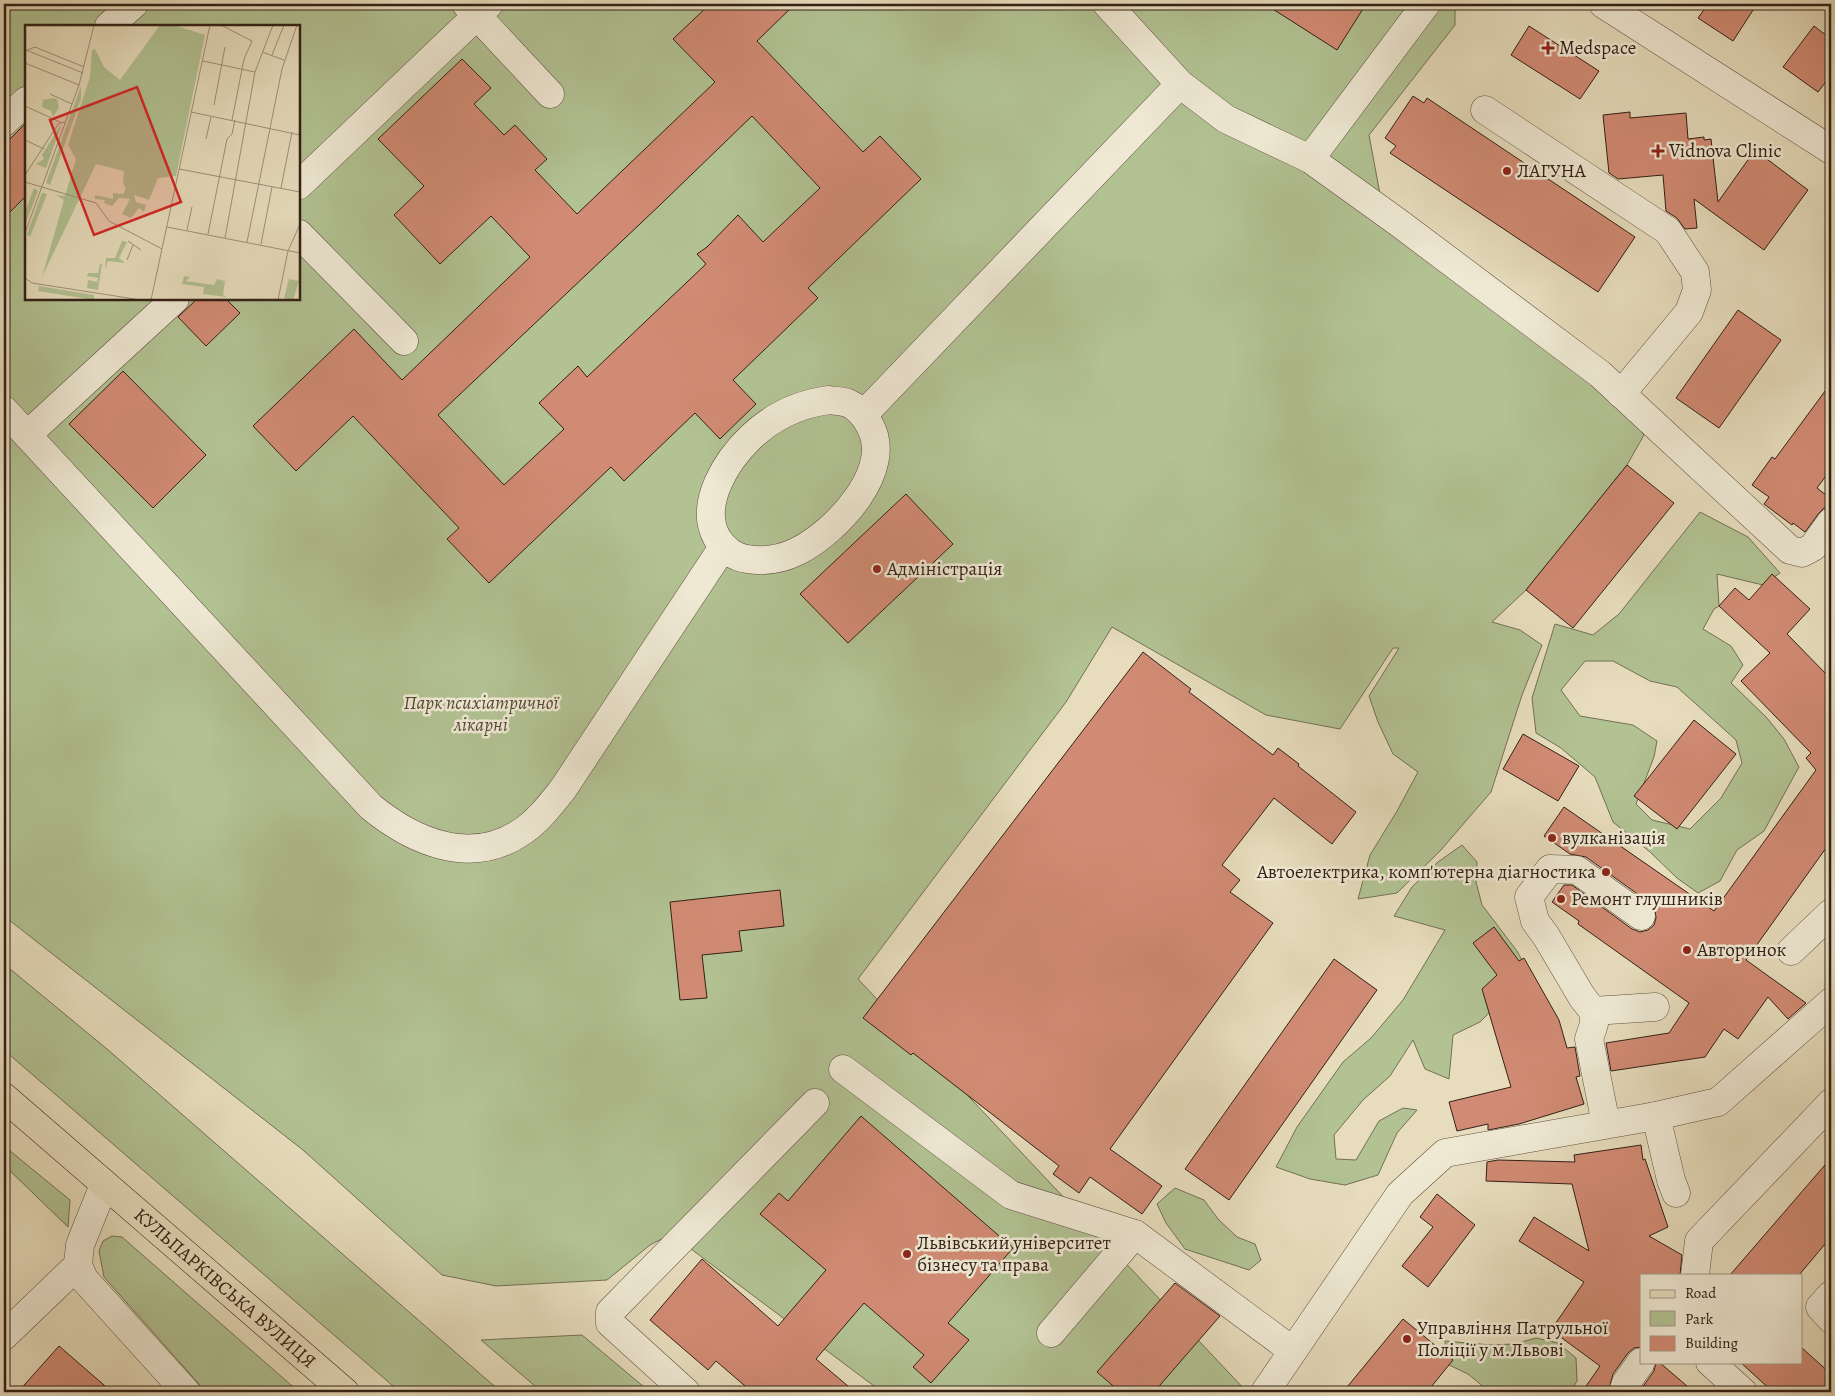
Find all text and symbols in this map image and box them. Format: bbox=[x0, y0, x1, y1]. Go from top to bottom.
inset map bbox=[25, 25, 300, 300]
place label: Medspace bbox=[1559, 35, 1636, 61]
marker: Medspace bbox=[1541, 41, 1555, 55]
place label: Vidnova Clinic bbox=[1668, 138, 1781, 164]
marker: Vidnova Clinic bbox=[1651, 144, 1665, 158]
place label: ЛАГУНА bbox=[1517, 158, 1587, 184]
marker: ЛАГУНА bbox=[1501, 165, 1513, 177]
place label: Адміністрація bbox=[886, 556, 1002, 582]
marker: Адміністрація bbox=[871, 563, 883, 575]
park label: Парк психіатричної лікарні bbox=[403, 690, 559, 738]
place label: вулканізація bbox=[1562, 825, 1666, 851]
marker: вулканізація bbox=[1546, 832, 1558, 844]
place label: Автоелектрика, комп'ютерна діагностика bbox=[1256, 859, 1596, 885]
marker: Автоелектрика, комп'ютерна діагностика bbox=[1600, 866, 1612, 878]
place label: Ремонт глушників bbox=[1571, 886, 1723, 912]
marker: Ремонт глушників bbox=[1555, 893, 1567, 905]
place label: Авторинок bbox=[1696, 937, 1787, 963]
marker: Авторинок bbox=[1681, 944, 1693, 956]
street label: КУЛЬПАРКІВСЬКА ВУЛИЦЯ bbox=[128, 1202, 321, 1374]
place label: Львівський університет бізнесу та права bbox=[917, 1230, 1111, 1278]
marker: Львівський університет бізнесу та права bbox=[901, 1248, 913, 1260]
legend bbox=[1640, 1274, 1802, 1364]
text: Road bbox=[1685, 1283, 1717, 1303]
text: Park bbox=[1685, 1309, 1714, 1329]
place label: Управління Патрульної Поліції у м.Львові bbox=[1417, 1315, 1609, 1363]
marker: Управління Патрульної Поліції у м.Львові bbox=[1401, 1333, 1413, 1345]
text: Building bbox=[1685, 1333, 1738, 1353]

